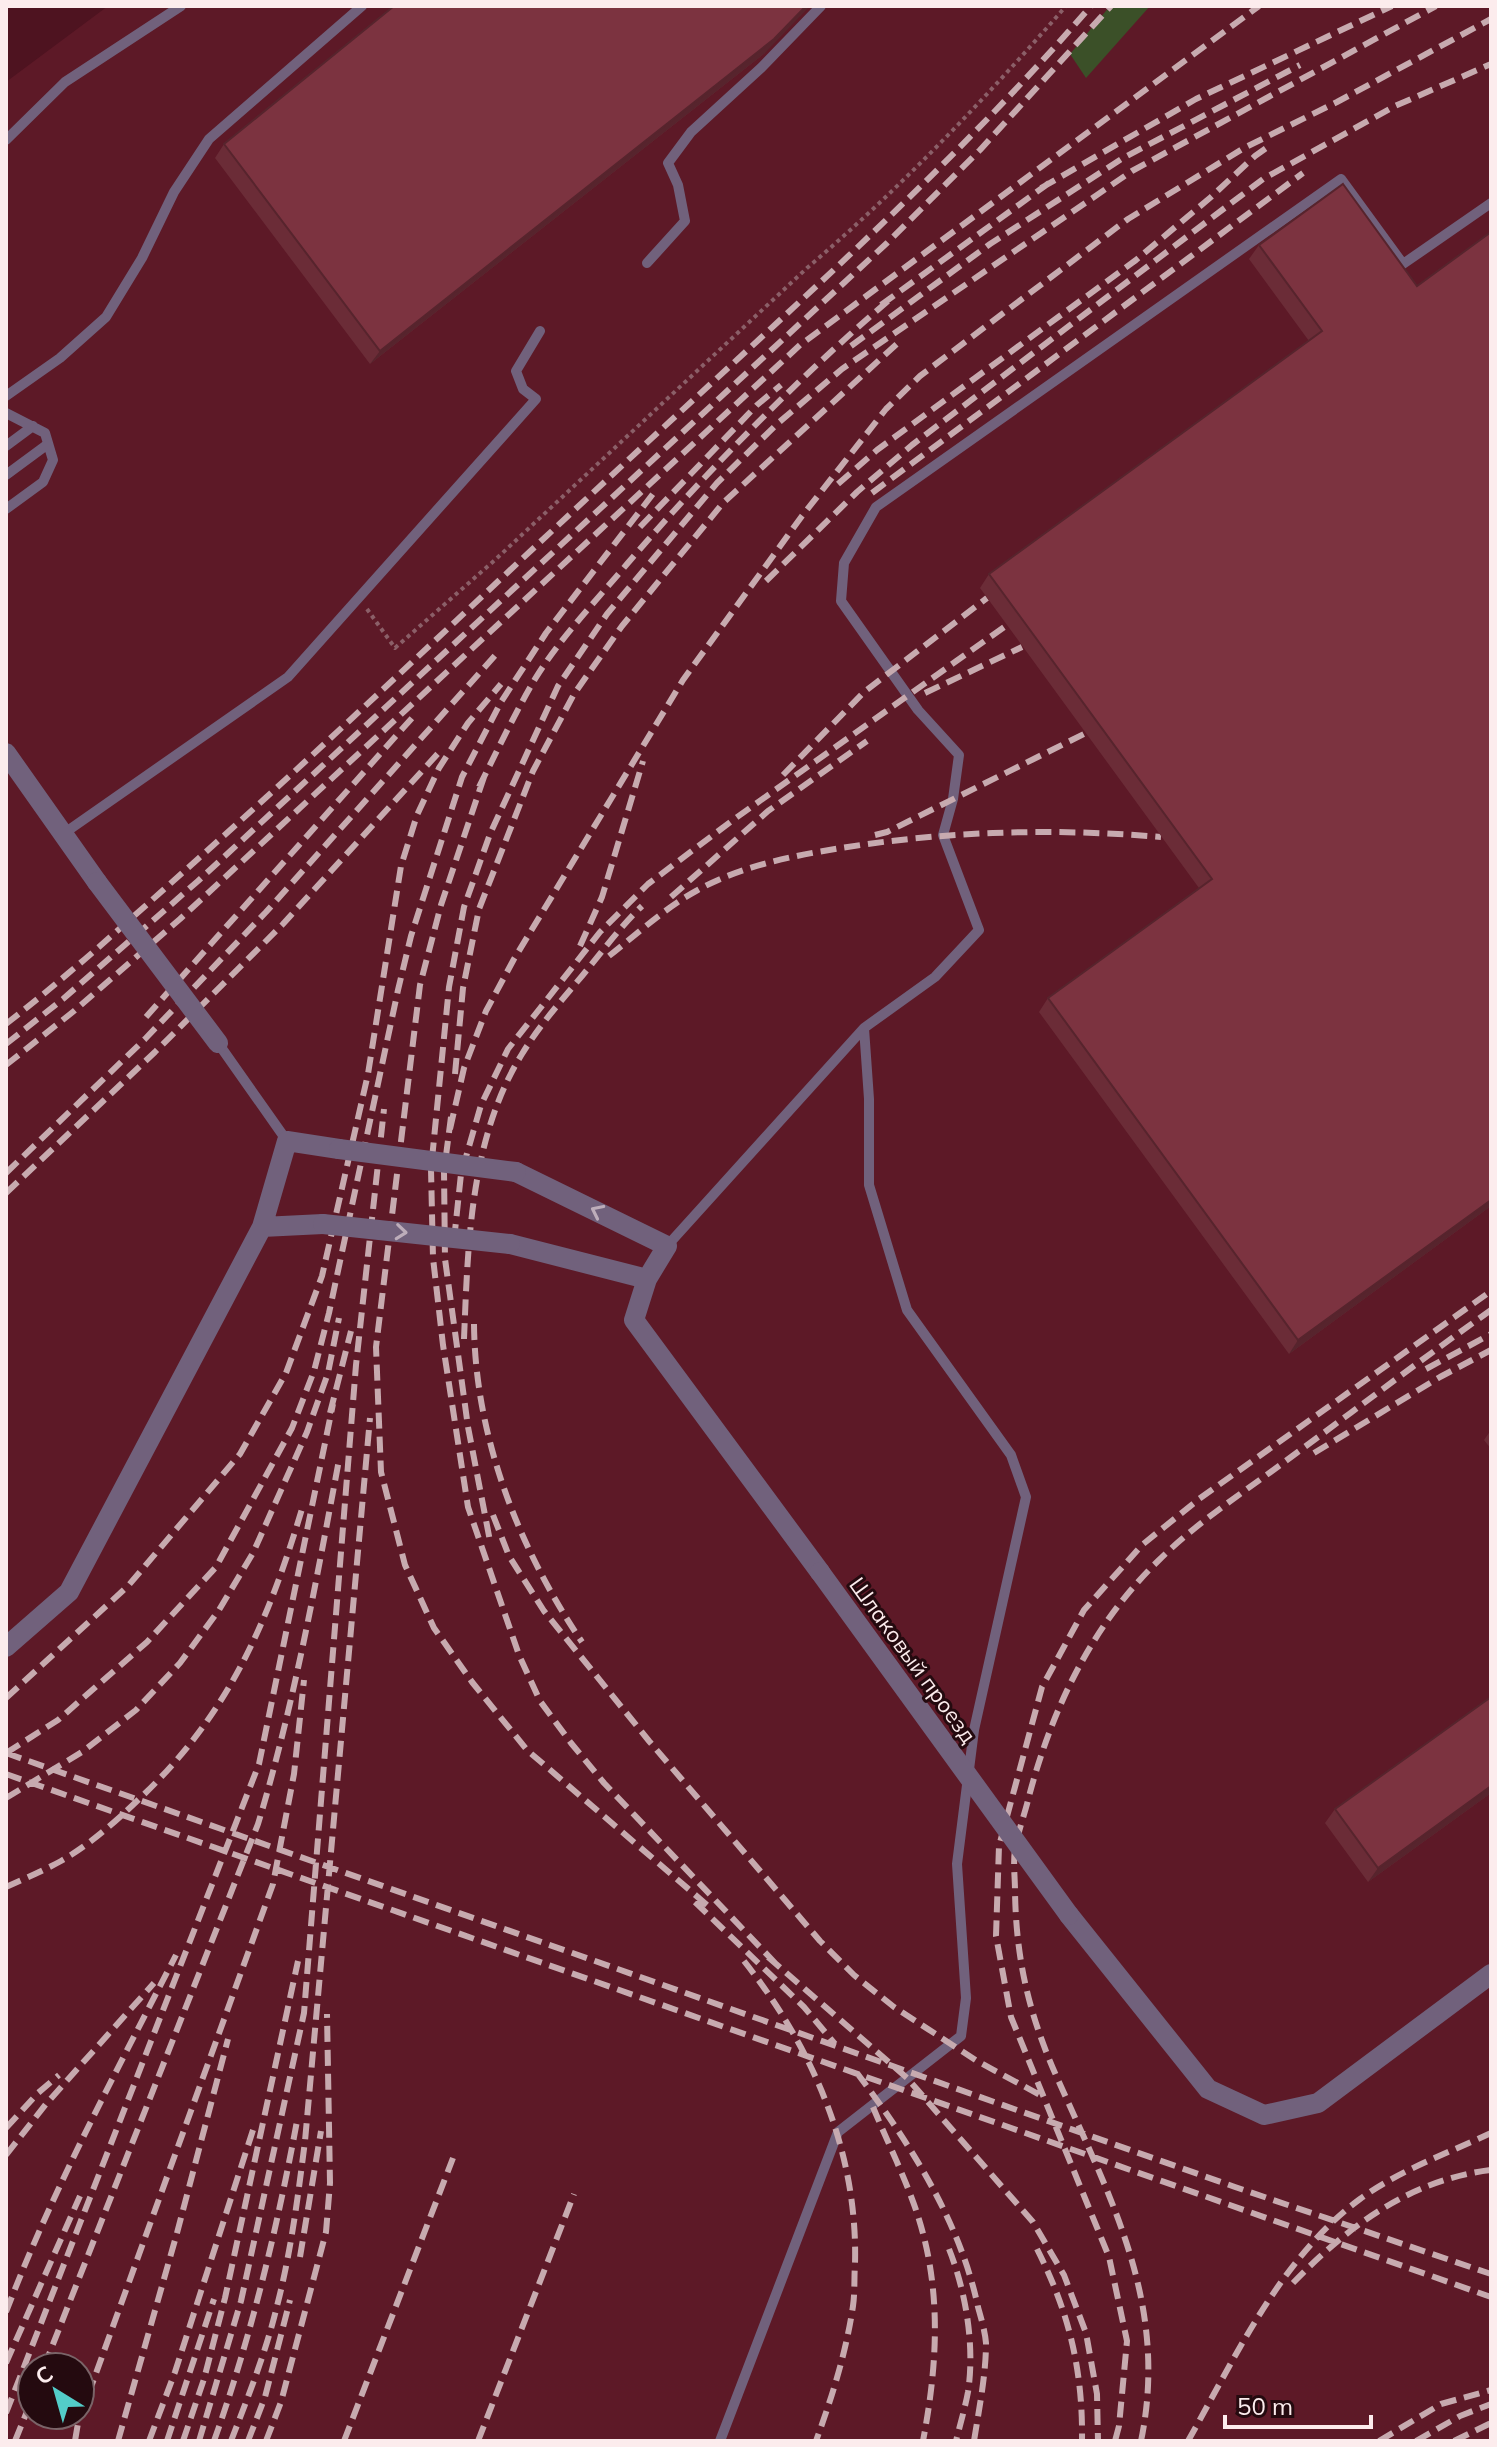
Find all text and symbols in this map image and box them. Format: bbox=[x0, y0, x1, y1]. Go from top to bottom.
one-way arrow bbox=[590, 1205, 605, 1221]
one-way arrow bbox=[395, 1224, 408, 1241]
street label: Шлаковый проезд bbox=[843, 1571, 983, 1749]
north arrow bbox=[16, 2351, 96, 2431]
text: С bbox=[30, 2359, 58, 2391]
scale bar bbox=[1225, 2379, 1371, 2429]
text: 50 m bbox=[1237, 2391, 1293, 2421]

